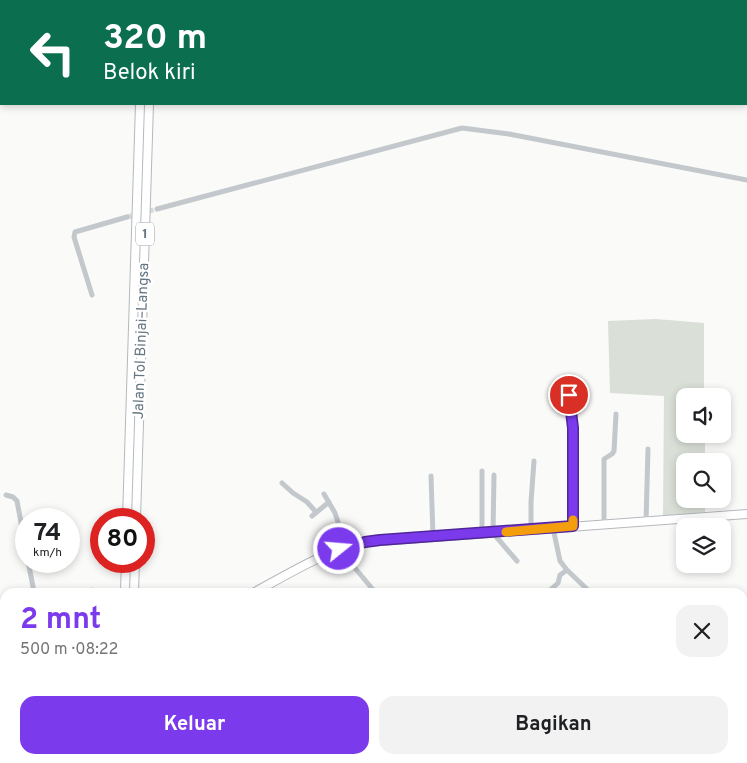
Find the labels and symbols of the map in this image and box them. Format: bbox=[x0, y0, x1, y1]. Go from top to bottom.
road number: 1 bbox=[136, 222, 154, 245]
street label: Jalan Tol Binjai–Langsa bbox=[130, 262, 154, 420]
pin bbox=[548, 374, 590, 416]
speed limit sign: 80 bbox=[90, 508, 155, 573]
position arrow bbox=[312, 522, 364, 574]

